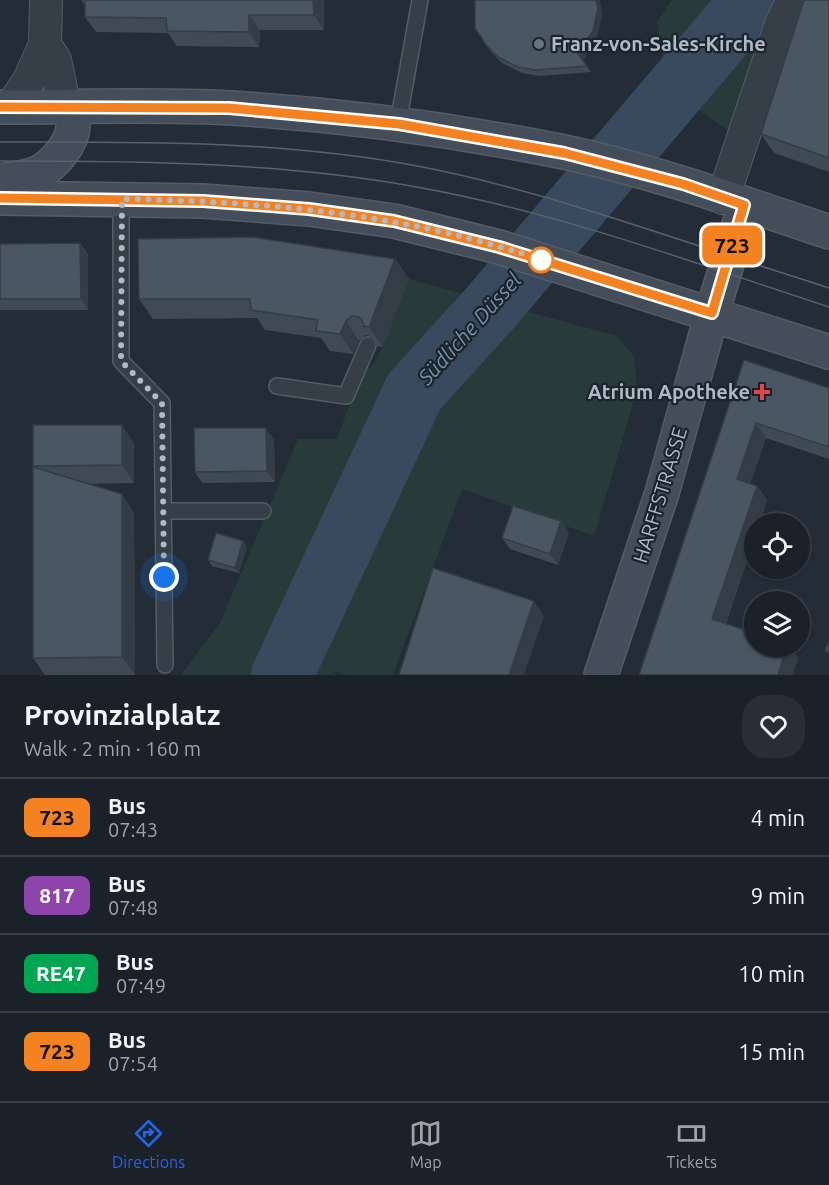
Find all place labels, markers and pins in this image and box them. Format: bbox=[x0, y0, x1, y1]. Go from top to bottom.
place label: Franz-von-Sales-Kirche bbox=[551, 32, 766, 55]
marker: Franz-von-Sales-Kirche bbox=[532, 37, 546, 51]
unlabelled marker bbox=[528, 247, 554, 273]
place label: Atrium Apotheke bbox=[588, 380, 750, 403]
marker: Atrium Apotheke bbox=[755, 385, 769, 399]

